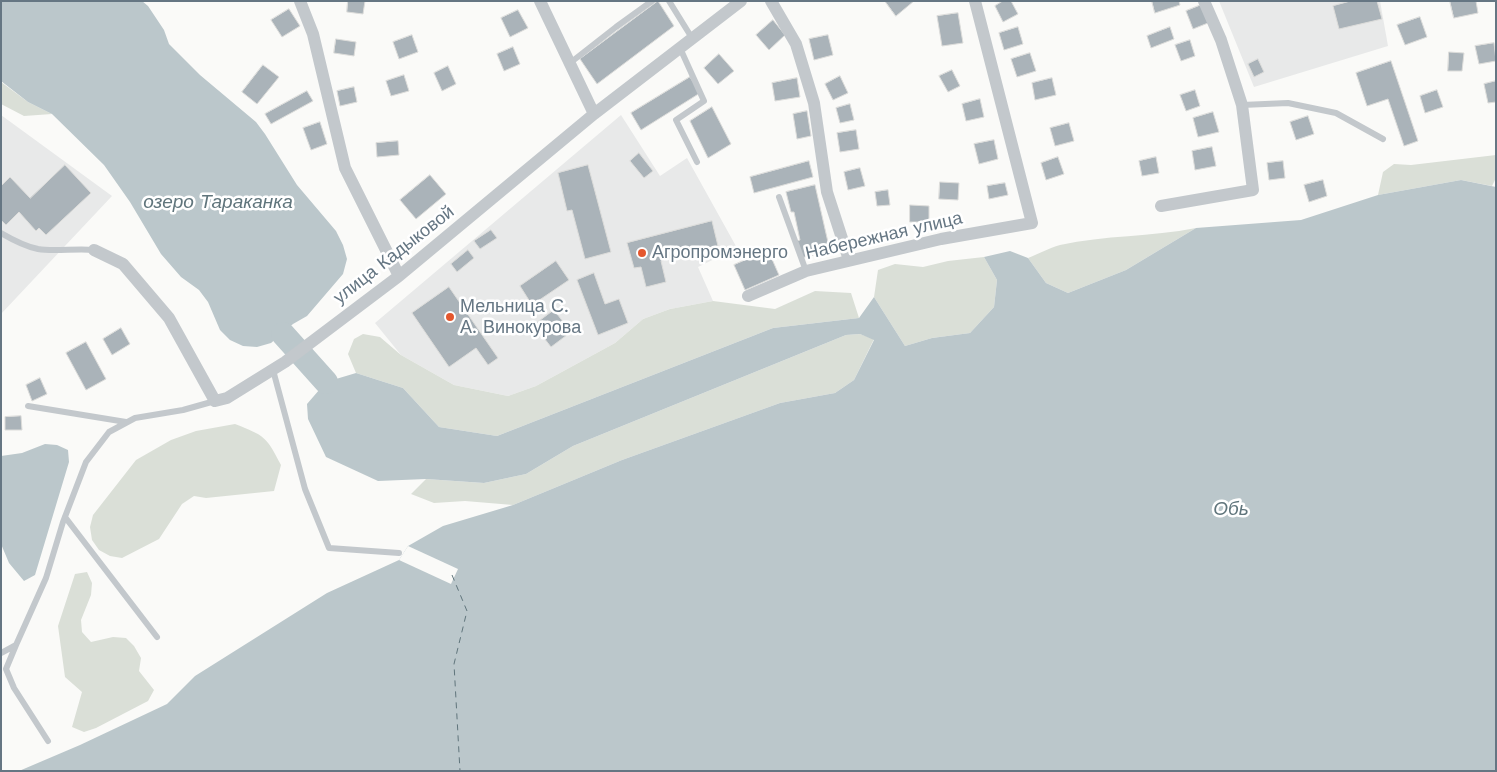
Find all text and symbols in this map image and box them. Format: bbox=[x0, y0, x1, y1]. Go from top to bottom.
water label: озеро Тараканка bbox=[143, 191, 293, 213]
street label: улица Кадыковой bbox=[329, 201, 459, 309]
street label: Набережная улица bbox=[803, 207, 965, 265]
place label: Агропромэнерго bbox=[652, 242, 788, 264]
marker: Агропромэнерго bbox=[636, 247, 648, 259]
place label: Мельница С. А. Винокурова bbox=[460, 296, 581, 338]
marker: Мельница С. А. Винокурова bbox=[444, 311, 456, 323]
water label: Обь bbox=[1213, 498, 1249, 520]

